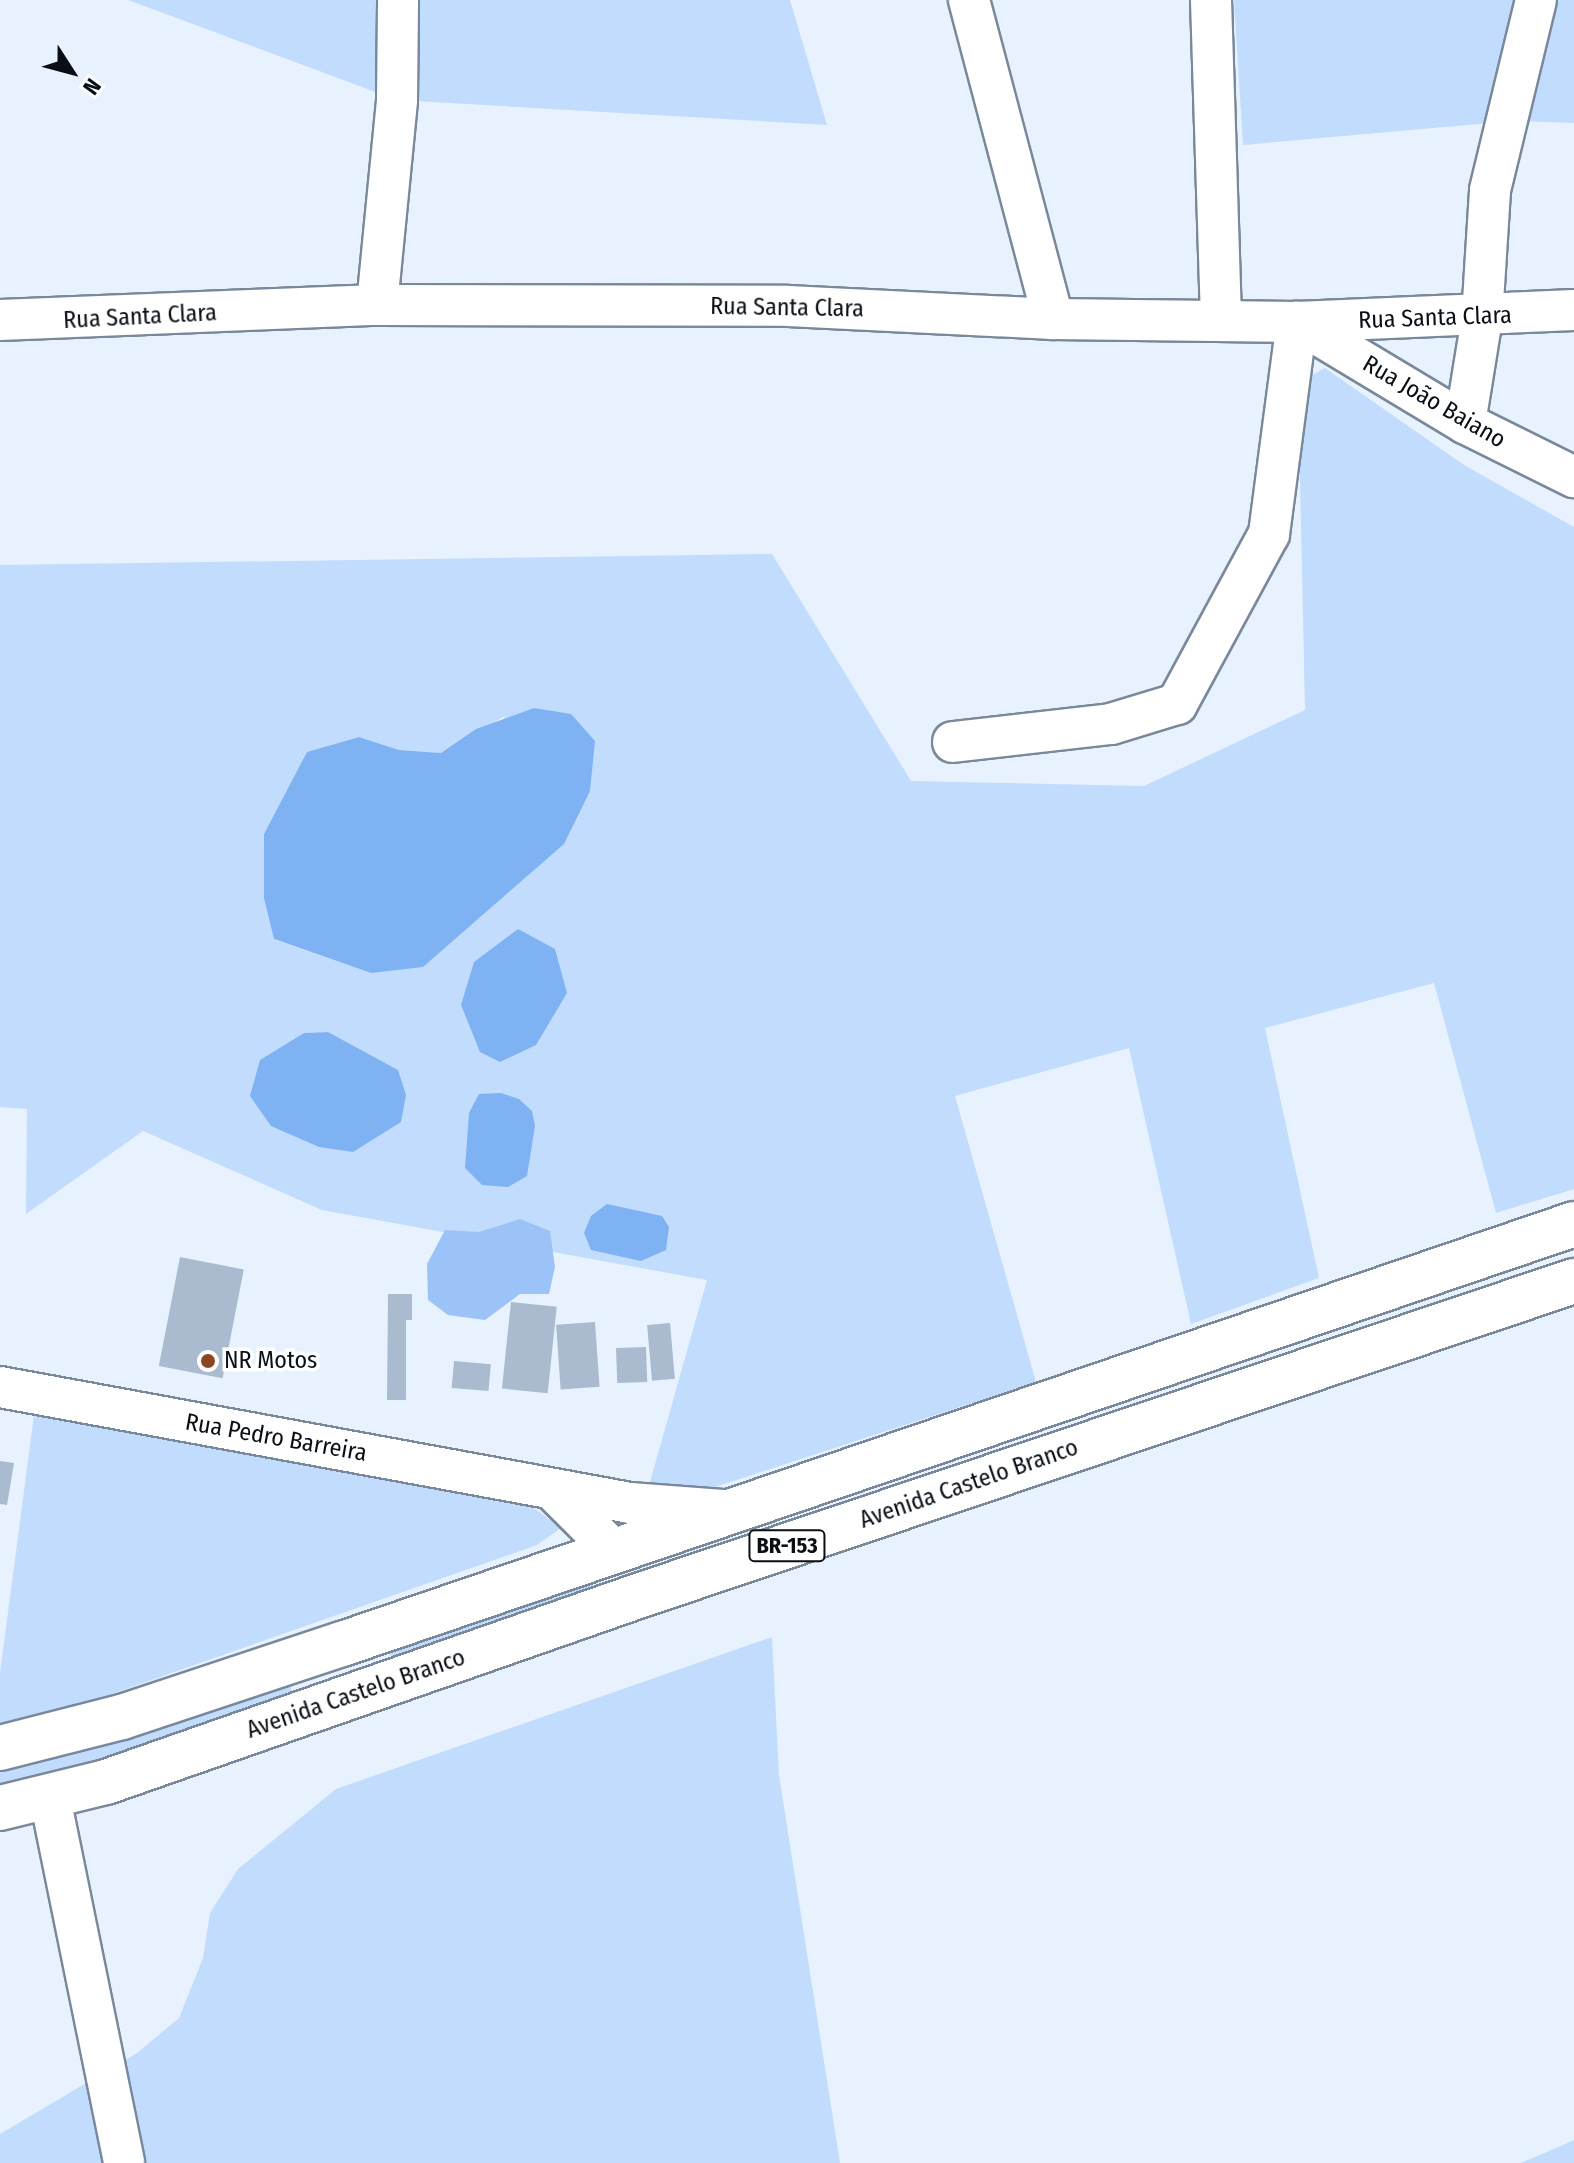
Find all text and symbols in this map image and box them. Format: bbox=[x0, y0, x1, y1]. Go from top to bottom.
north arrow bbox=[32, 32, 112, 112]
text: N bbox=[77, 73, 107, 100]
street label: Rua Santa Clara bbox=[710, 292, 864, 324]
street label: Rua Santa Clara bbox=[62, 299, 218, 335]
street label: Rua Santa Clara bbox=[1358, 301, 1512, 335]
street label: Rua João Baiano bbox=[1358, 350, 1510, 454]
place label: NR Motos bbox=[224, 1347, 317, 1375]
marker: NR Motos bbox=[199, 1352, 217, 1370]
street label: Rua Pedro Barreira bbox=[183, 1408, 369, 1468]
street label: Avenida Castelo Branco bbox=[856, 1433, 1082, 1535]
road number: BR-153 bbox=[747, 1528, 827, 1564]
street label: Avenida Castelo Branco bbox=[243, 1643, 469, 1745]

